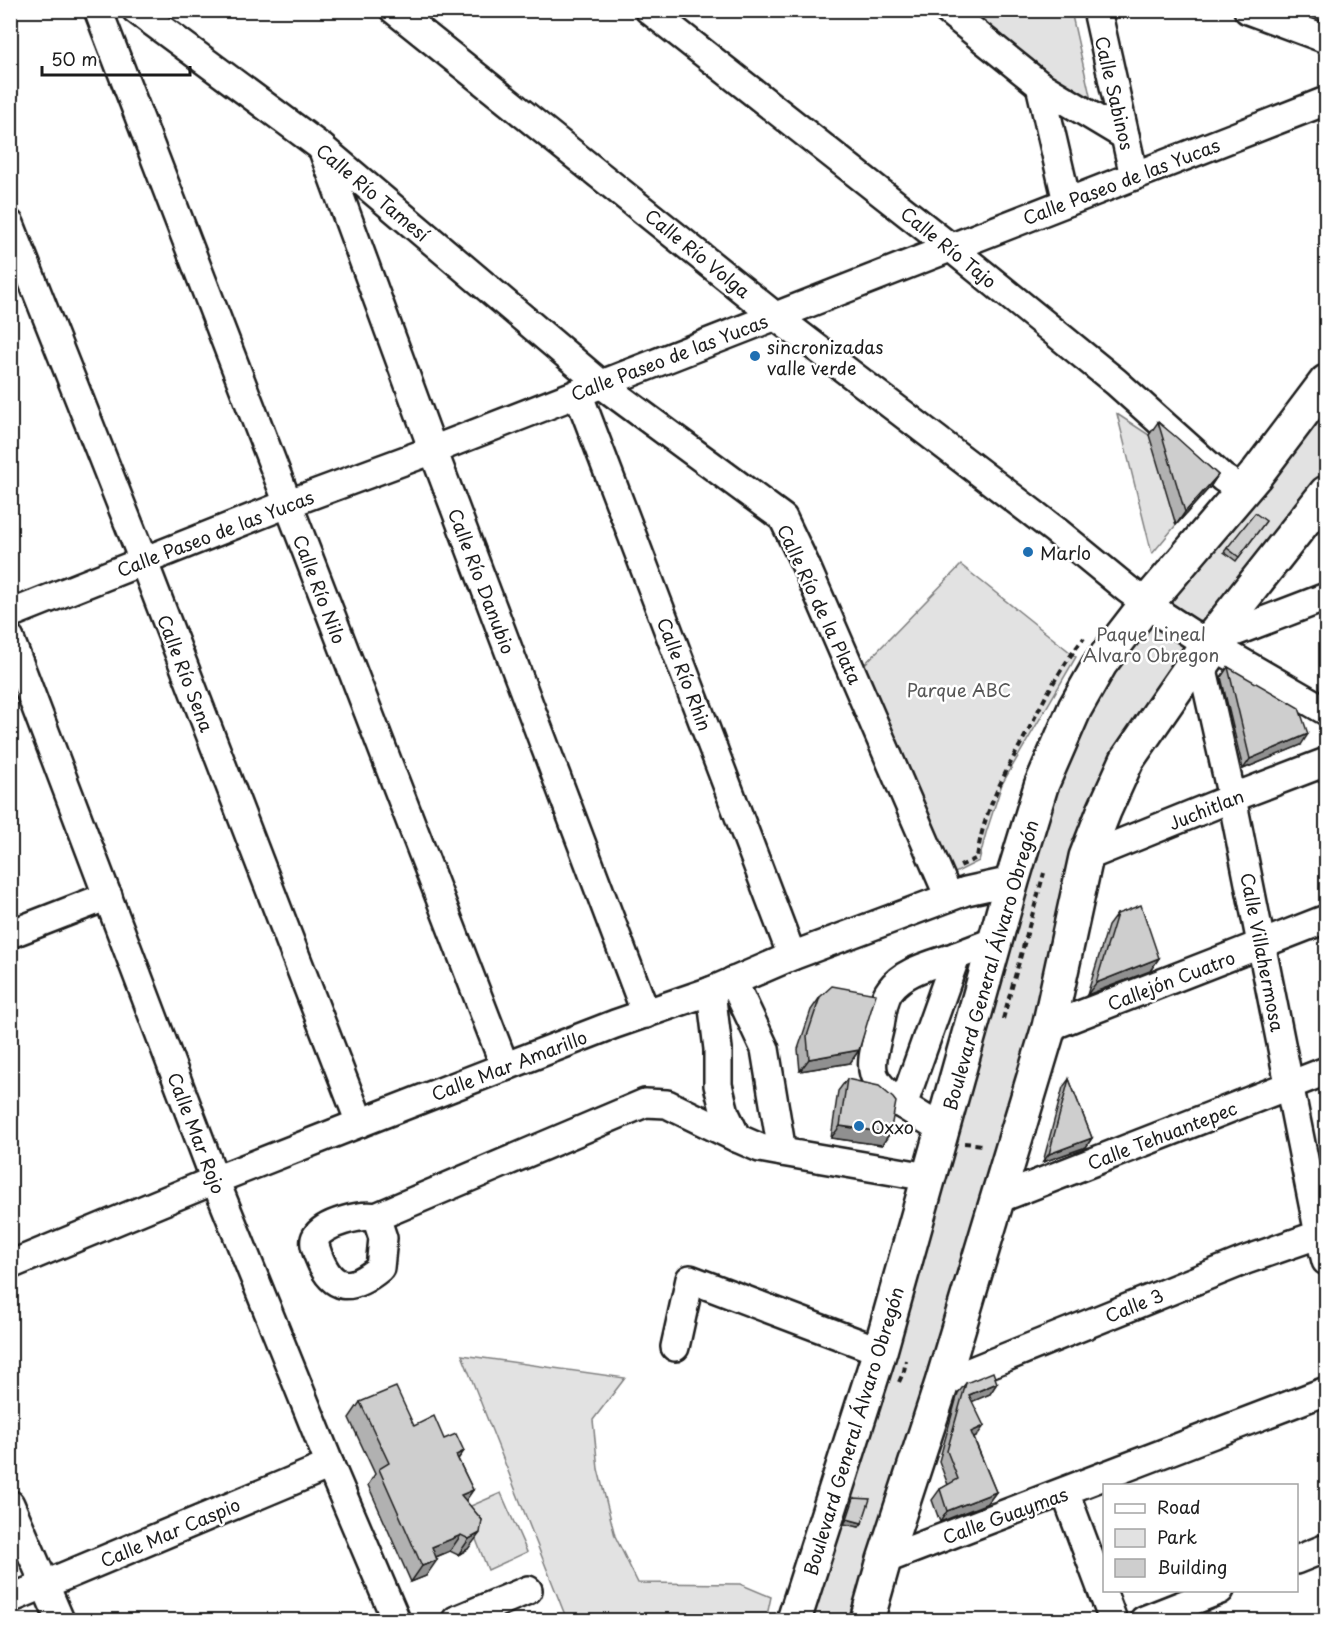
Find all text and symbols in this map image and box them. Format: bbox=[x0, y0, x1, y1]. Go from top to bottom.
street label: Calle Sabinos bbox=[1089, 33, 1141, 153]
scale bar bbox=[42, 39, 190, 77]
text: 50 m bbox=[51, 45, 98, 72]
street label: Calle Paseo de las Yucas bbox=[1019, 131, 1223, 231]
street label: Calle Río Tamesí bbox=[311, 137, 436, 248]
street label: Calle Río Tajo bbox=[895, 200, 1003, 294]
street label: Calle Río Volga bbox=[640, 202, 757, 304]
street label: Calle Paseo de las Yucas bbox=[567, 307, 771, 407]
place label: sincronizadas valle verde bbox=[767, 333, 884, 381]
marker: sincronizadas valle verde bbox=[748, 349, 762, 363]
street label: Calle Paseo de las Yucas bbox=[113, 483, 317, 583]
street label: Calle Río Danubio bbox=[442, 504, 522, 658]
street label: Calle Río de la Plata bbox=[771, 520, 869, 689]
street label: Calle Río Nilo bbox=[287, 530, 353, 648]
place label: Marlo bbox=[1040, 539, 1091, 566]
marker: Marlo bbox=[1021, 545, 1035, 559]
street label: Calle Río Sena bbox=[151, 610, 221, 736]
street label: Calle Río Rhin bbox=[651, 613, 719, 735]
park label: Paque Lineal Alvaro Obregon bbox=[1083, 620, 1219, 668]
park label: Parque ABC bbox=[907, 676, 1011, 703]
street label: Juchitlan bbox=[1164, 782, 1248, 836]
street label: Boulevard General Álvaro Obregón bbox=[936, 817, 1044, 1113]
street label: Calle Villahermosa bbox=[1234, 870, 1292, 1035]
street label: Callejón Cuatro bbox=[1103, 943, 1239, 1017]
street label: Calle Mar Amarillo bbox=[427, 1023, 591, 1107]
street label: Calle Mar Rojo bbox=[161, 1068, 233, 1198]
street label: Calle Tehuantepec bbox=[1083, 1094, 1241, 1176]
place label: Oxxo bbox=[871, 1113, 914, 1140]
marker: Oxxo bbox=[852, 1119, 866, 1133]
street label: Calle 3 bbox=[1101, 1281, 1167, 1329]
street label: Boulevard General Álvaro Obregón bbox=[796, 1283, 910, 1579]
street label: Calle Guaymas bbox=[939, 1480, 1071, 1550]
legend bbox=[1103, 1484, 1298, 1592]
street label: Calle Mar Caspio bbox=[96, 1490, 244, 1574]
text: Road bbox=[1157, 1493, 1201, 1520]
text: Park bbox=[1157, 1523, 1197, 1550]
text: Building bbox=[1157, 1553, 1227, 1580]

